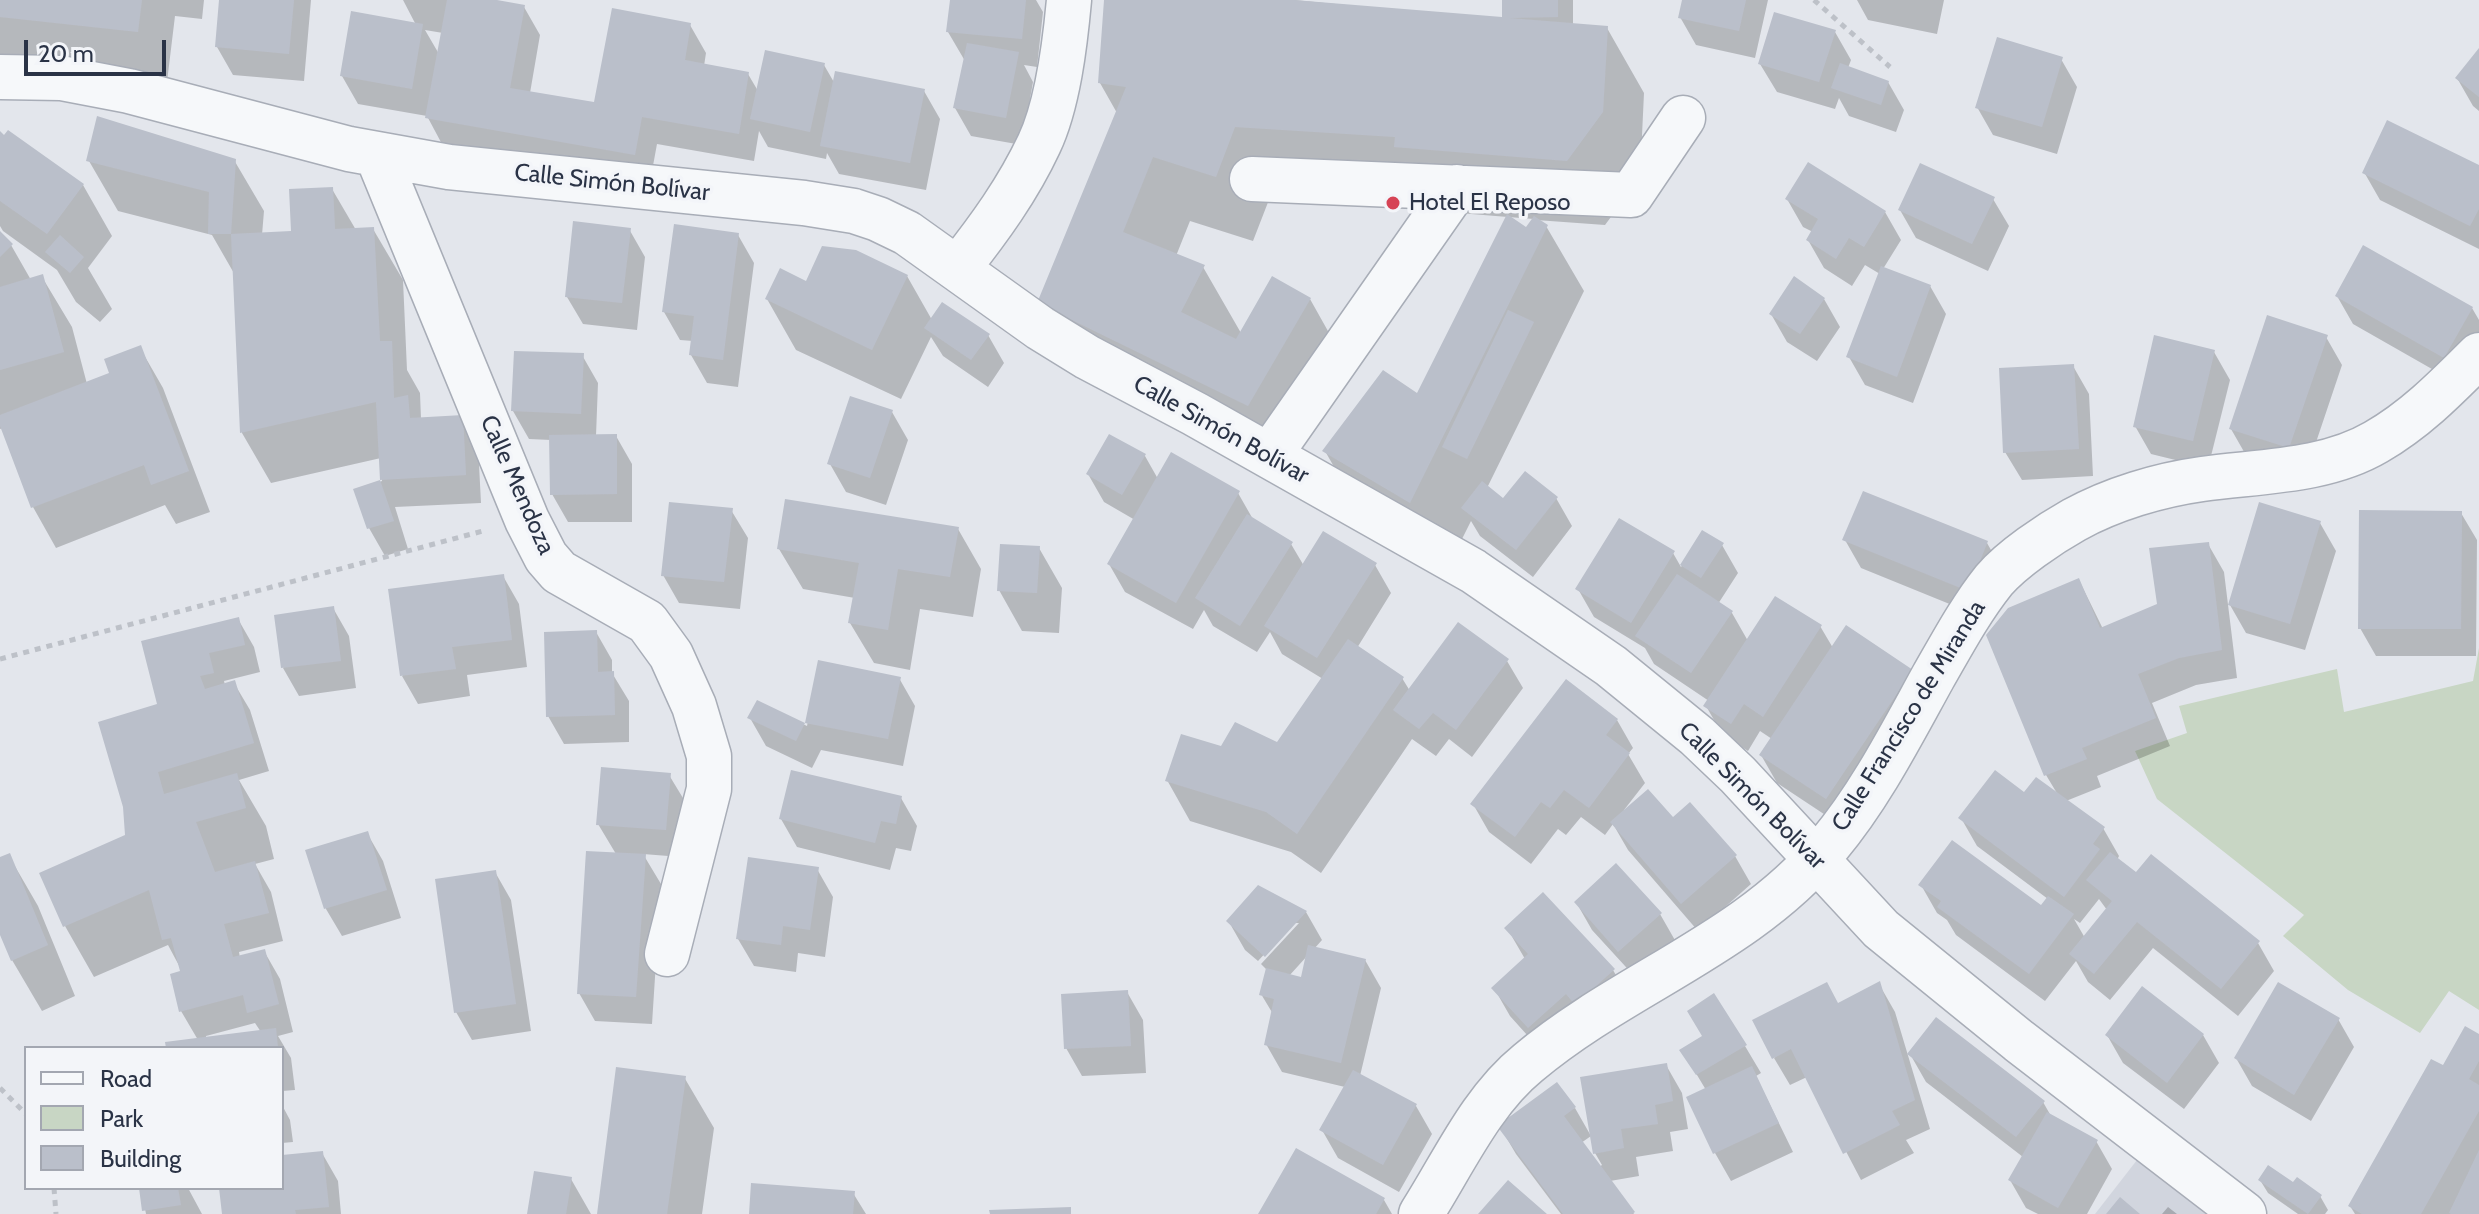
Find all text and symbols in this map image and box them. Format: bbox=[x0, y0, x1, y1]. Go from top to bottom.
scale bar bbox=[28, 24, 170, 74]
text: 20 m bbox=[38, 39, 94, 68]
street label: Calle Simón Bolívar bbox=[513, 158, 711, 208]
place label: Hotel El Reposo bbox=[1409, 189, 1570, 217]
marker: Hotel El Reposo bbox=[1384, 194, 1402, 212]
street label: Calle Simón Bolívar bbox=[1128, 370, 1314, 490]
street label: Calle Mendoza bbox=[474, 411, 560, 559]
street label: Calle Francisco de Miranda bbox=[1826, 595, 1992, 837]
street label: Calle Simón Bolívar bbox=[1672, 716, 1832, 876]
legend bbox=[24, 1046, 284, 1190]
text: Road bbox=[100, 1064, 152, 1093]
text: Park bbox=[100, 1104, 143, 1133]
text: Building bbox=[100, 1144, 181, 1173]

